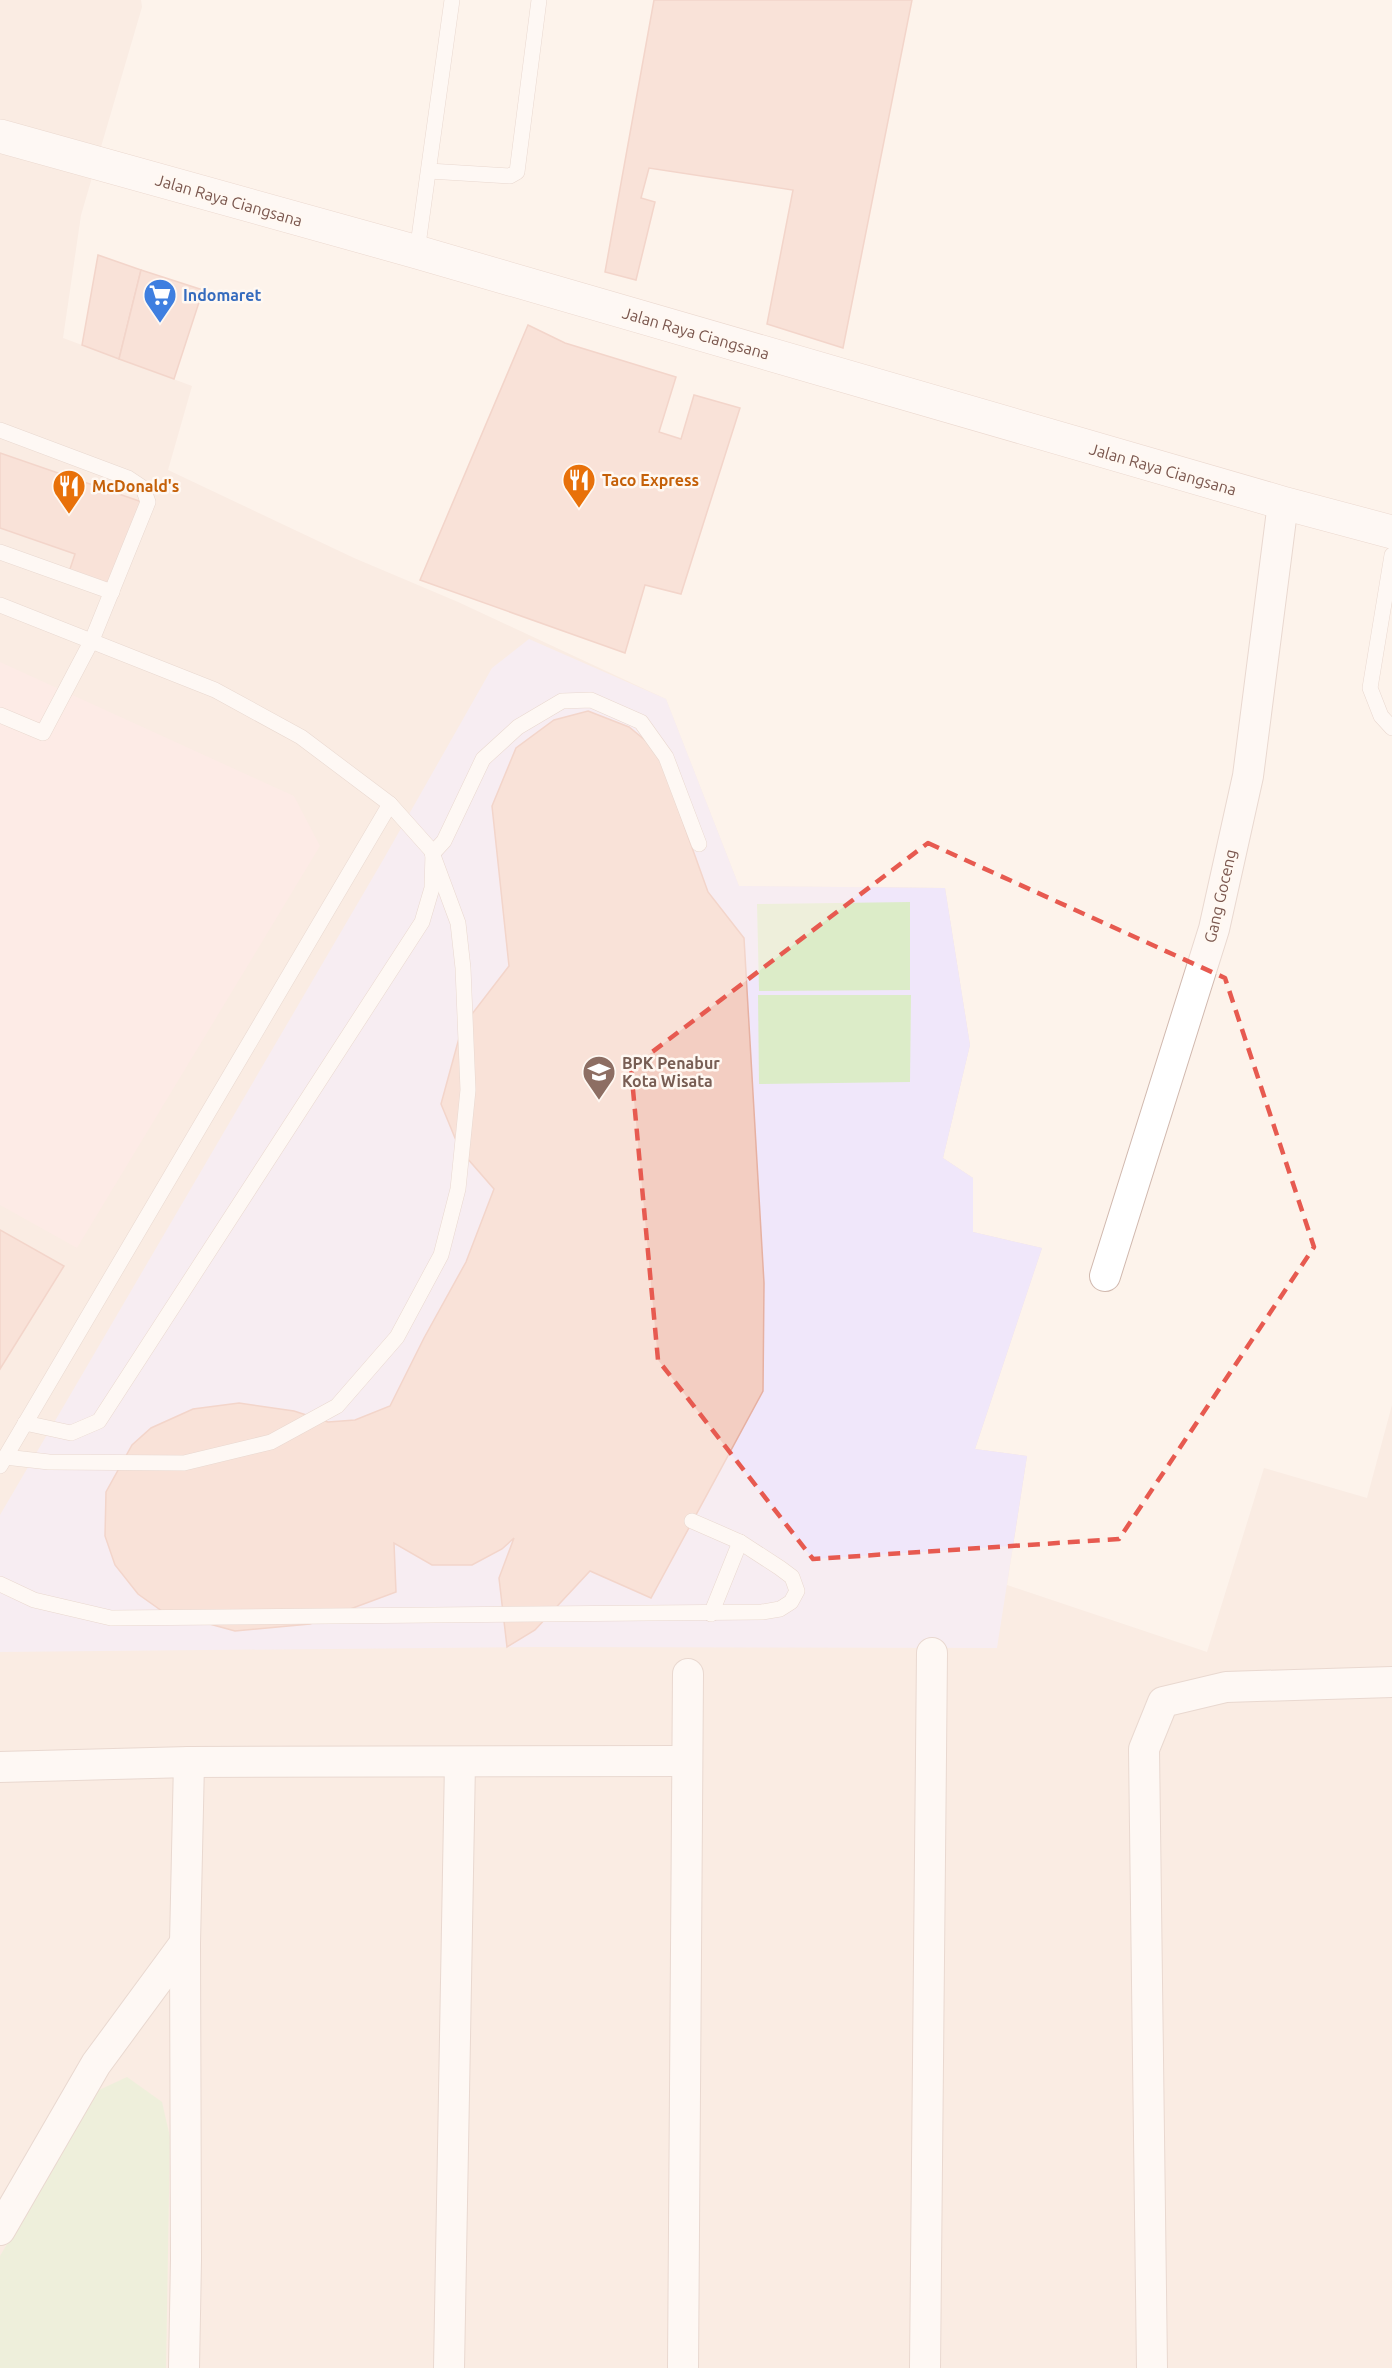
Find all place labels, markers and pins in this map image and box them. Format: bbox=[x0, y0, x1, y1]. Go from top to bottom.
supermarket icon: Indomaret bbox=[142, 277, 178, 324]
place label: Indomaret bbox=[183, 286, 262, 304]
restaurant icon: Taco Express bbox=[561, 462, 597, 509]
restaurant icon: McDonald's bbox=[51, 468, 87, 515]
place label: Taco Express bbox=[602, 471, 699, 489]
place label: McDonald's bbox=[92, 477, 179, 495]
school or university icon: BPK Penabur Kota Wisata bbox=[581, 1054, 617, 1101]
place label: BPK Penabur Kota Wisata bbox=[622, 1054, 720, 1090]

